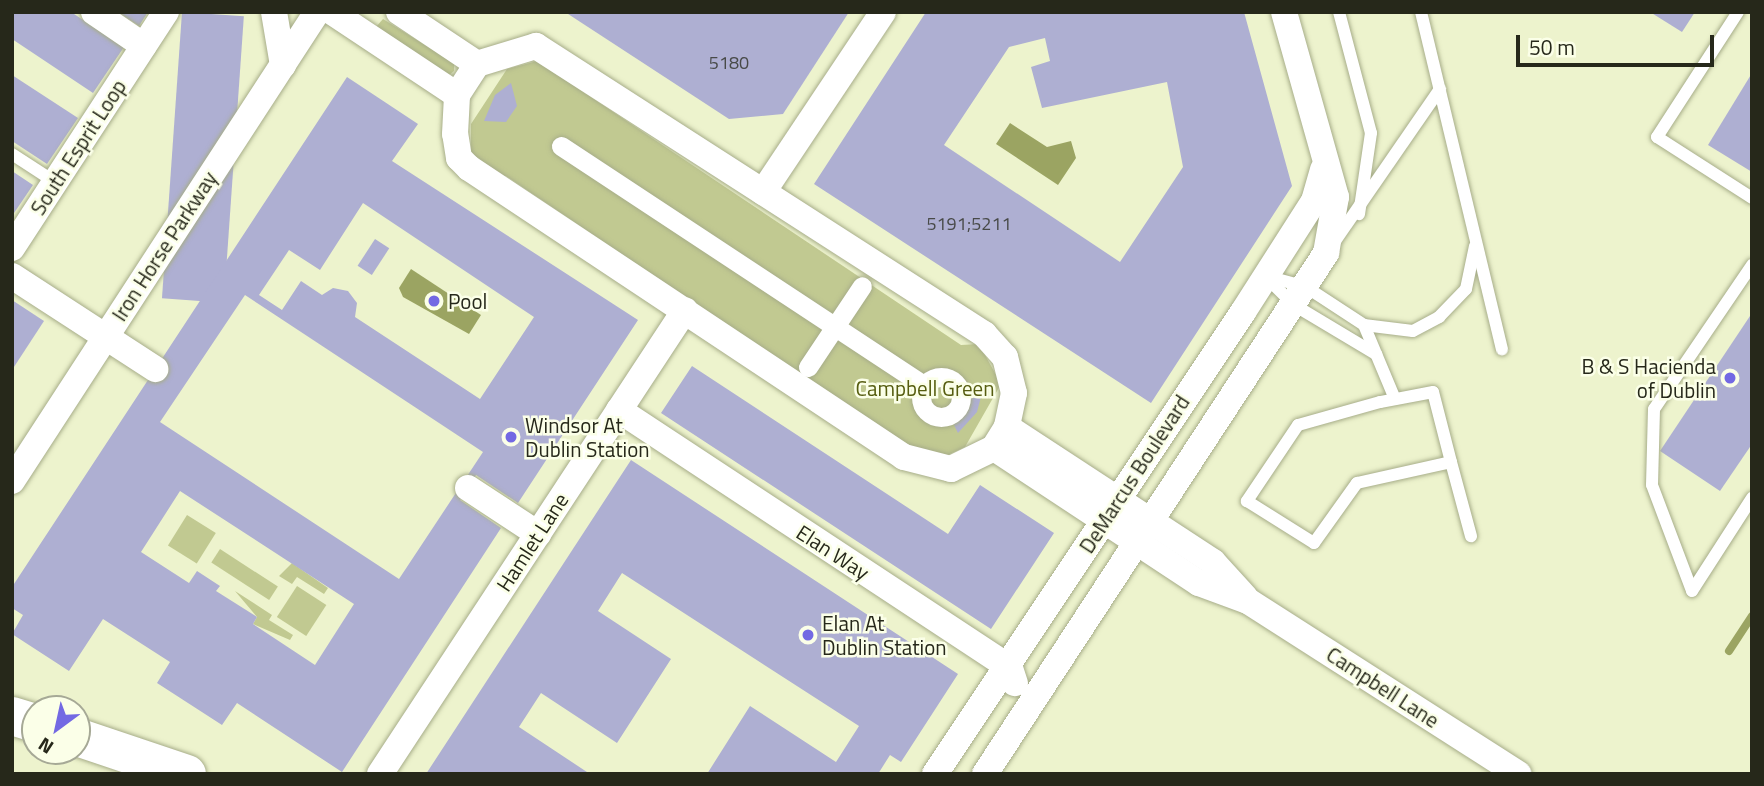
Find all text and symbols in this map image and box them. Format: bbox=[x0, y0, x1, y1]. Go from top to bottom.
scale bar bbox=[1519, 21, 1717, 65]
text: 50 m bbox=[1529, 31, 1575, 63]
house number: 5180 bbox=[709, 52, 749, 74]
street label: South Esprit Loop bbox=[25, 75, 131, 219]
street label: Iron Horse Parkway bbox=[106, 166, 222, 326]
house number: 5191;5211 bbox=[926, 213, 1012, 235]
place label: Pool bbox=[448, 288, 487, 314]
marker: Pool bbox=[426, 293, 442, 309]
place label: B & S Hacienda of Dublin bbox=[1581, 353, 1716, 403]
marker: B & S Hacienda of Dublin bbox=[1722, 370, 1738, 386]
park label: Campbell Green bbox=[855, 375, 995, 401]
street label: DeMarcus Boulevard bbox=[1074, 390, 1194, 558]
place label: Windsor At Dublin Station bbox=[525, 412, 650, 462]
marker: Windsor At Dublin Station bbox=[503, 429, 519, 445]
street label: Hamlet Lane bbox=[491, 488, 573, 596]
street label: Elan Way bbox=[792, 519, 874, 585]
place label: Elan At Dublin Station bbox=[822, 610, 947, 660]
marker: Elan At Dublin Station bbox=[800, 627, 816, 643]
street label: Campbell Lane bbox=[1322, 641, 1444, 733]
north arrow bbox=[21, 695, 91, 765]
text: N bbox=[32, 731, 59, 762]

